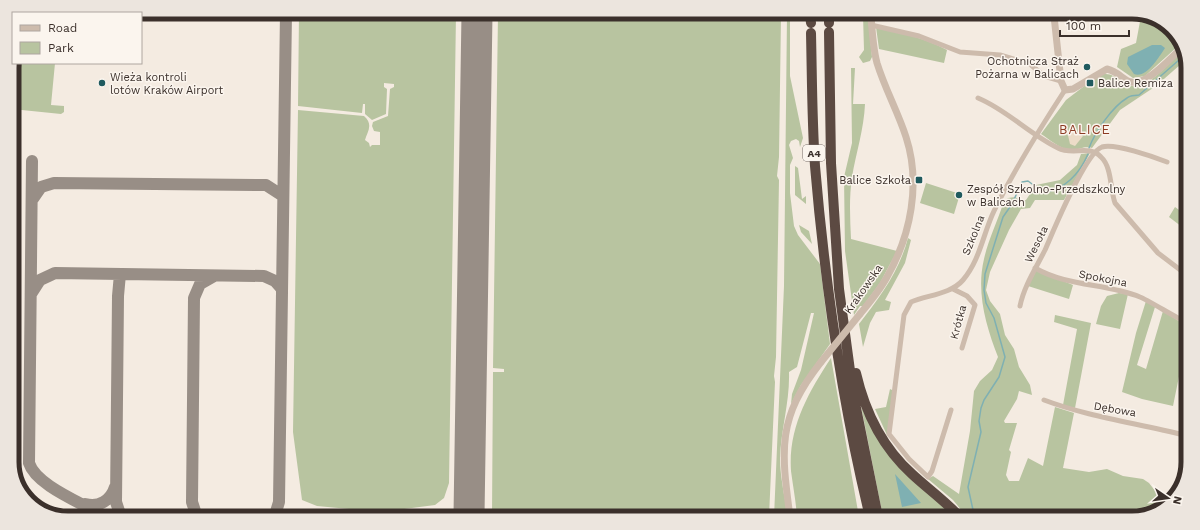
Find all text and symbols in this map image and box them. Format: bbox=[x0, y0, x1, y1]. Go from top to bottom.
legend bbox=[12, 12, 142, 64]
scale bar bbox=[1060, 12, 1129, 38]
text: 100 m bbox=[1066, 19, 1101, 33]
text: Road bbox=[48, 21, 77, 35]
text: Park bbox=[48, 41, 74, 55]
place label: Ochotnicza Straż Pożarna w Balicach bbox=[975, 55, 1079, 81]
marker: Ochotnicza Straż Pożarna w Balicach bbox=[1082, 62, 1092, 72]
place label: Wieża kontroli lotów Kraków Airport bbox=[110, 71, 223, 97]
place label: Balice Remiza bbox=[1098, 77, 1173, 90]
marker: Wieża kontroli lotów Kraków Airport bbox=[97, 78, 107, 88]
marker: Balice Remiza bbox=[1085, 78, 1095, 88]
district label: BALICE bbox=[1059, 122, 1111, 137]
road number: A4 bbox=[803, 145, 825, 161]
place label: Balice Szkoła bbox=[839, 174, 911, 187]
marker: Balice Szkoła bbox=[914, 175, 924, 185]
place label: Zespół Szkolno-Przedszkolny w Balicach bbox=[967, 183, 1126, 209]
marker: Zespół Szkolno-Przedszkolny w Balicach bbox=[954, 190, 964, 200]
street label: Szkolna bbox=[960, 213, 987, 257]
street label: Wesoła bbox=[1022, 224, 1051, 265]
street label: Krakowska bbox=[842, 262, 885, 317]
street label: Spokojna bbox=[1078, 267, 1128, 290]
street label: Krótka bbox=[948, 304, 969, 341]
street label: Dębowa bbox=[1093, 399, 1137, 420]
north arrow bbox=[1148, 478, 1188, 518]
text: N bbox=[1170, 495, 1185, 506]

